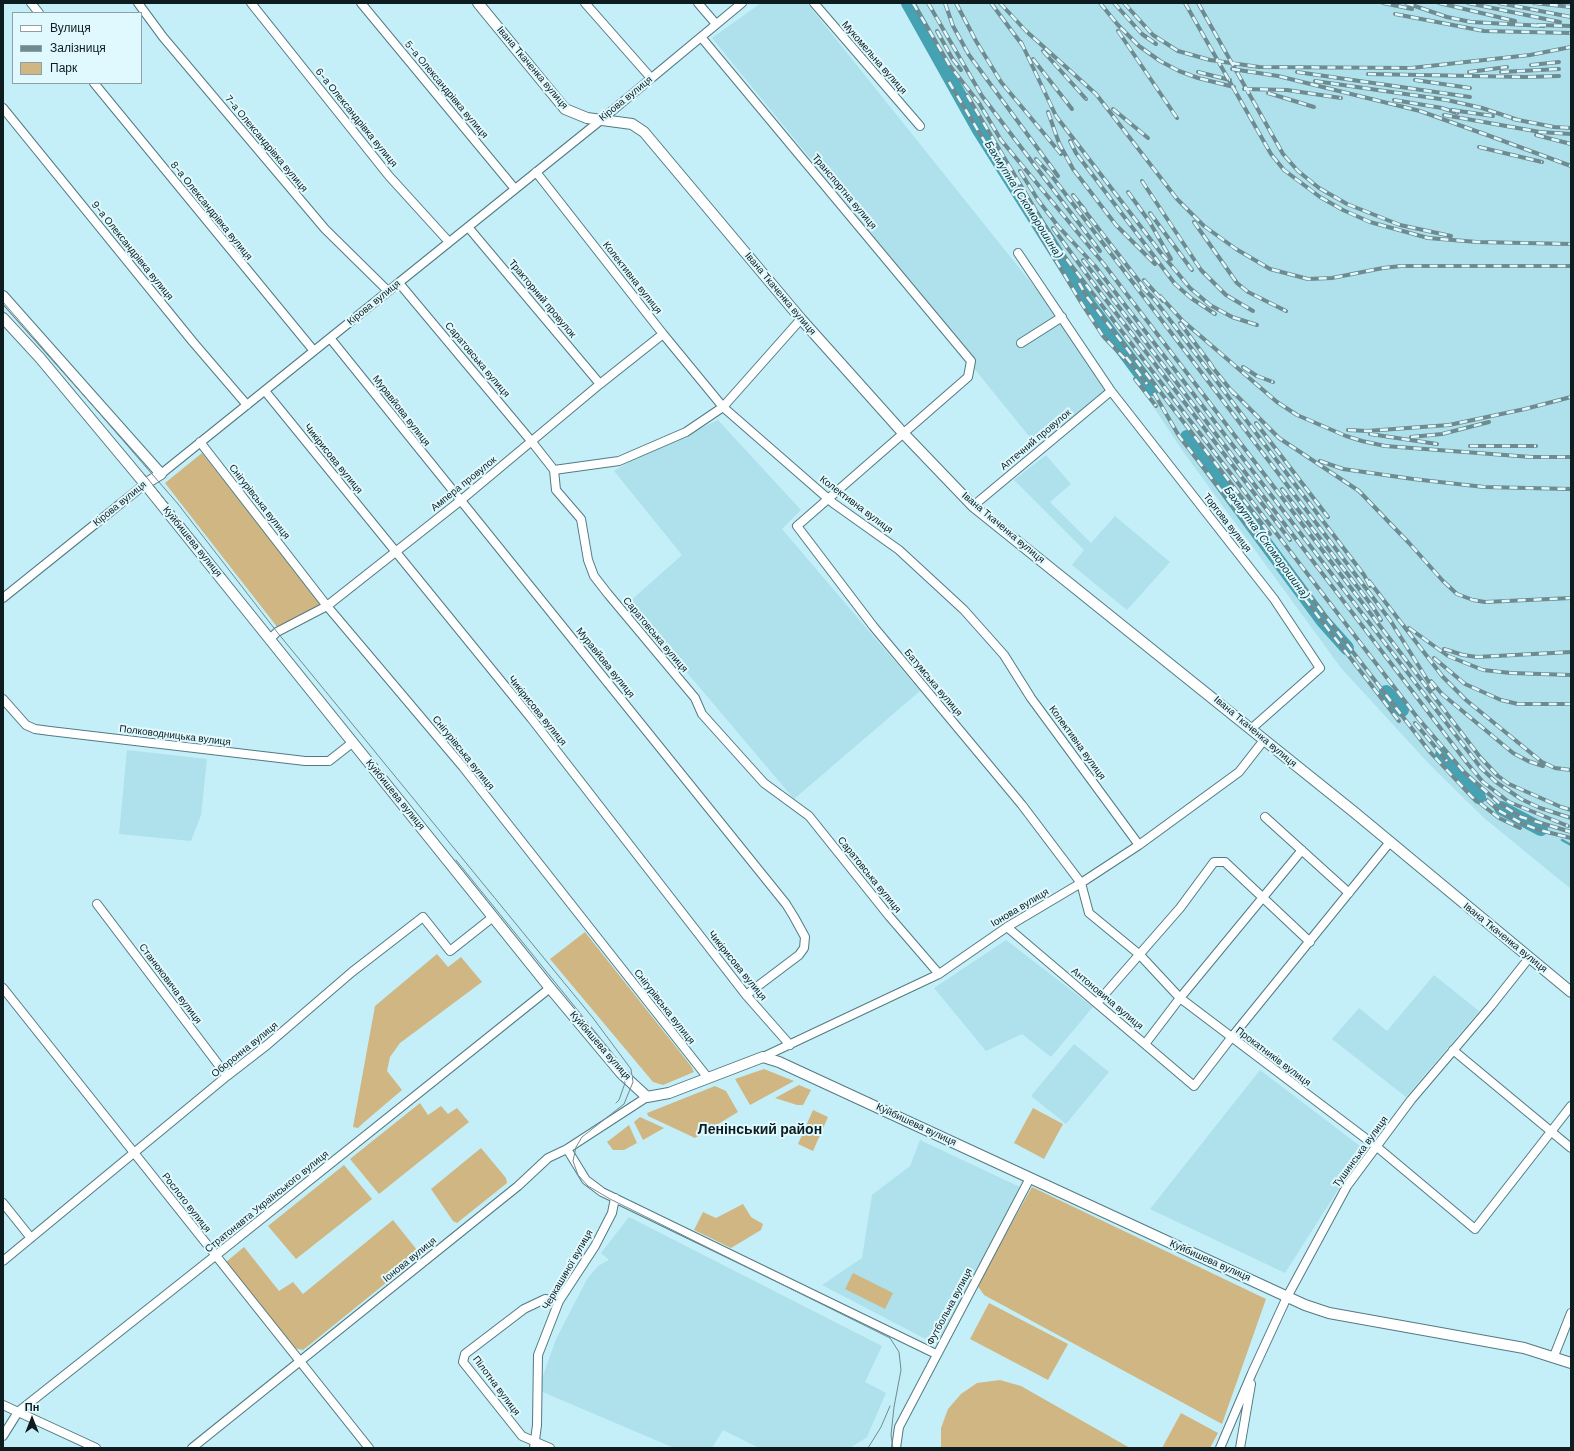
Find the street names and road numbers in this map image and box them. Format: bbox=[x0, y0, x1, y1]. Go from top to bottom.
street label: Мукомельна вулиця bbox=[839, 19, 909, 97]
street label: Івана Ткаченка вулиця bbox=[494, 24, 570, 112]
street label: 5-а Олександрівка вулиця bbox=[402, 39, 490, 141]
street label: 6-а Олександрівка вулиця bbox=[312, 66, 400, 170]
street label: Кірова вулиця bbox=[597, 74, 655, 124]
street label: 7-а Олександрівка вулиця bbox=[222, 93, 310, 195]
street label: Транспортна вулиця bbox=[809, 152, 879, 232]
street label: 8-а Олександрівка вулиця bbox=[167, 159, 255, 263]
street label: 9-а Олександрівка вулиця bbox=[88, 199, 176, 303]
street label: Колективна вулиця bbox=[600, 239, 664, 317]
street label: Івана Ткаченка вулиця bbox=[742, 250, 818, 338]
street label: Тракторний провулок bbox=[506, 257, 578, 341]
street label: Кірова вулиця bbox=[345, 278, 403, 328]
street label: Саратовська вулиця bbox=[442, 320, 512, 400]
street label: Муравйова вулиця bbox=[370, 373, 432, 449]
street label: Аптечний провулок bbox=[998, 407, 1074, 473]
street label: Чикірисова вулиця bbox=[301, 422, 365, 496]
street label: Ампера провулок bbox=[429, 454, 499, 514]
street label: Снігурівська вулиця bbox=[226, 462, 292, 542]
street label: Колективна вулиця bbox=[817, 474, 895, 536]
street label: Кірова вулиця bbox=[91, 479, 149, 529]
street label: Івана Ткаченка вулиця bbox=[959, 490, 1047, 566]
street label: Торгова вулиця bbox=[1200, 491, 1254, 555]
street label: Куйбишева вулиця bbox=[160, 504, 224, 580]
street label: Саратовська вулиця bbox=[620, 595, 690, 675]
street label: Муравйова вулиця bbox=[573, 626, 637, 700]
street label: Батумська вулиця bbox=[901, 647, 965, 719]
street label: Чикірисова вулиця bbox=[505, 674, 569, 748]
street label: Івана Ткаченка вулиця bbox=[1211, 694, 1299, 770]
street label: Колективна вулиця bbox=[1046, 704, 1108, 782]
street label: Снігурівська вулиця bbox=[429, 713, 497, 793]
street label: Полководницька вулиця bbox=[119, 723, 231, 749]
street label: Куйбишева вулиця bbox=[363, 757, 427, 833]
street label: Саратовська вулиця bbox=[835, 835, 903, 915]
street label: Іонова вулиця bbox=[989, 886, 1051, 930]
street label: Івана Ткаченка вулиця bbox=[1461, 900, 1549, 976]
street label: Чикірисова вулиця bbox=[705, 929, 769, 1003]
street label: Станюковича вулиця bbox=[136, 942, 204, 1026]
street label: Антоновича вулиця bbox=[1069, 965, 1145, 1033]
street label: Снігурівська вулиця bbox=[631, 967, 697, 1047]
street label: Куйбишева вулиця bbox=[567, 1009, 633, 1083]
street label: Оборонна вулиця bbox=[209, 1020, 281, 1080]
street label: Прокатників вулиця bbox=[1233, 1025, 1313, 1089]
street label: Куйбишева вулиця bbox=[874, 1101, 958, 1149]
street label: Тушинська вулиця bbox=[1331, 1114, 1391, 1190]
street label: Стратонавта Українського вулиця bbox=[203, 1148, 331, 1256]
street label: Рослого вулиця bbox=[159, 1171, 213, 1235]
street label: Черкашиної вулиця bbox=[540, 1228, 596, 1312]
street label: Іонова вулиця bbox=[381, 1235, 439, 1285]
street label: Куйбишева вулиця bbox=[1168, 1238, 1252, 1284]
street label: Футбольна вулиця bbox=[925, 1266, 975, 1348]
street label: Пілотна вулиця bbox=[470, 1354, 522, 1418]

